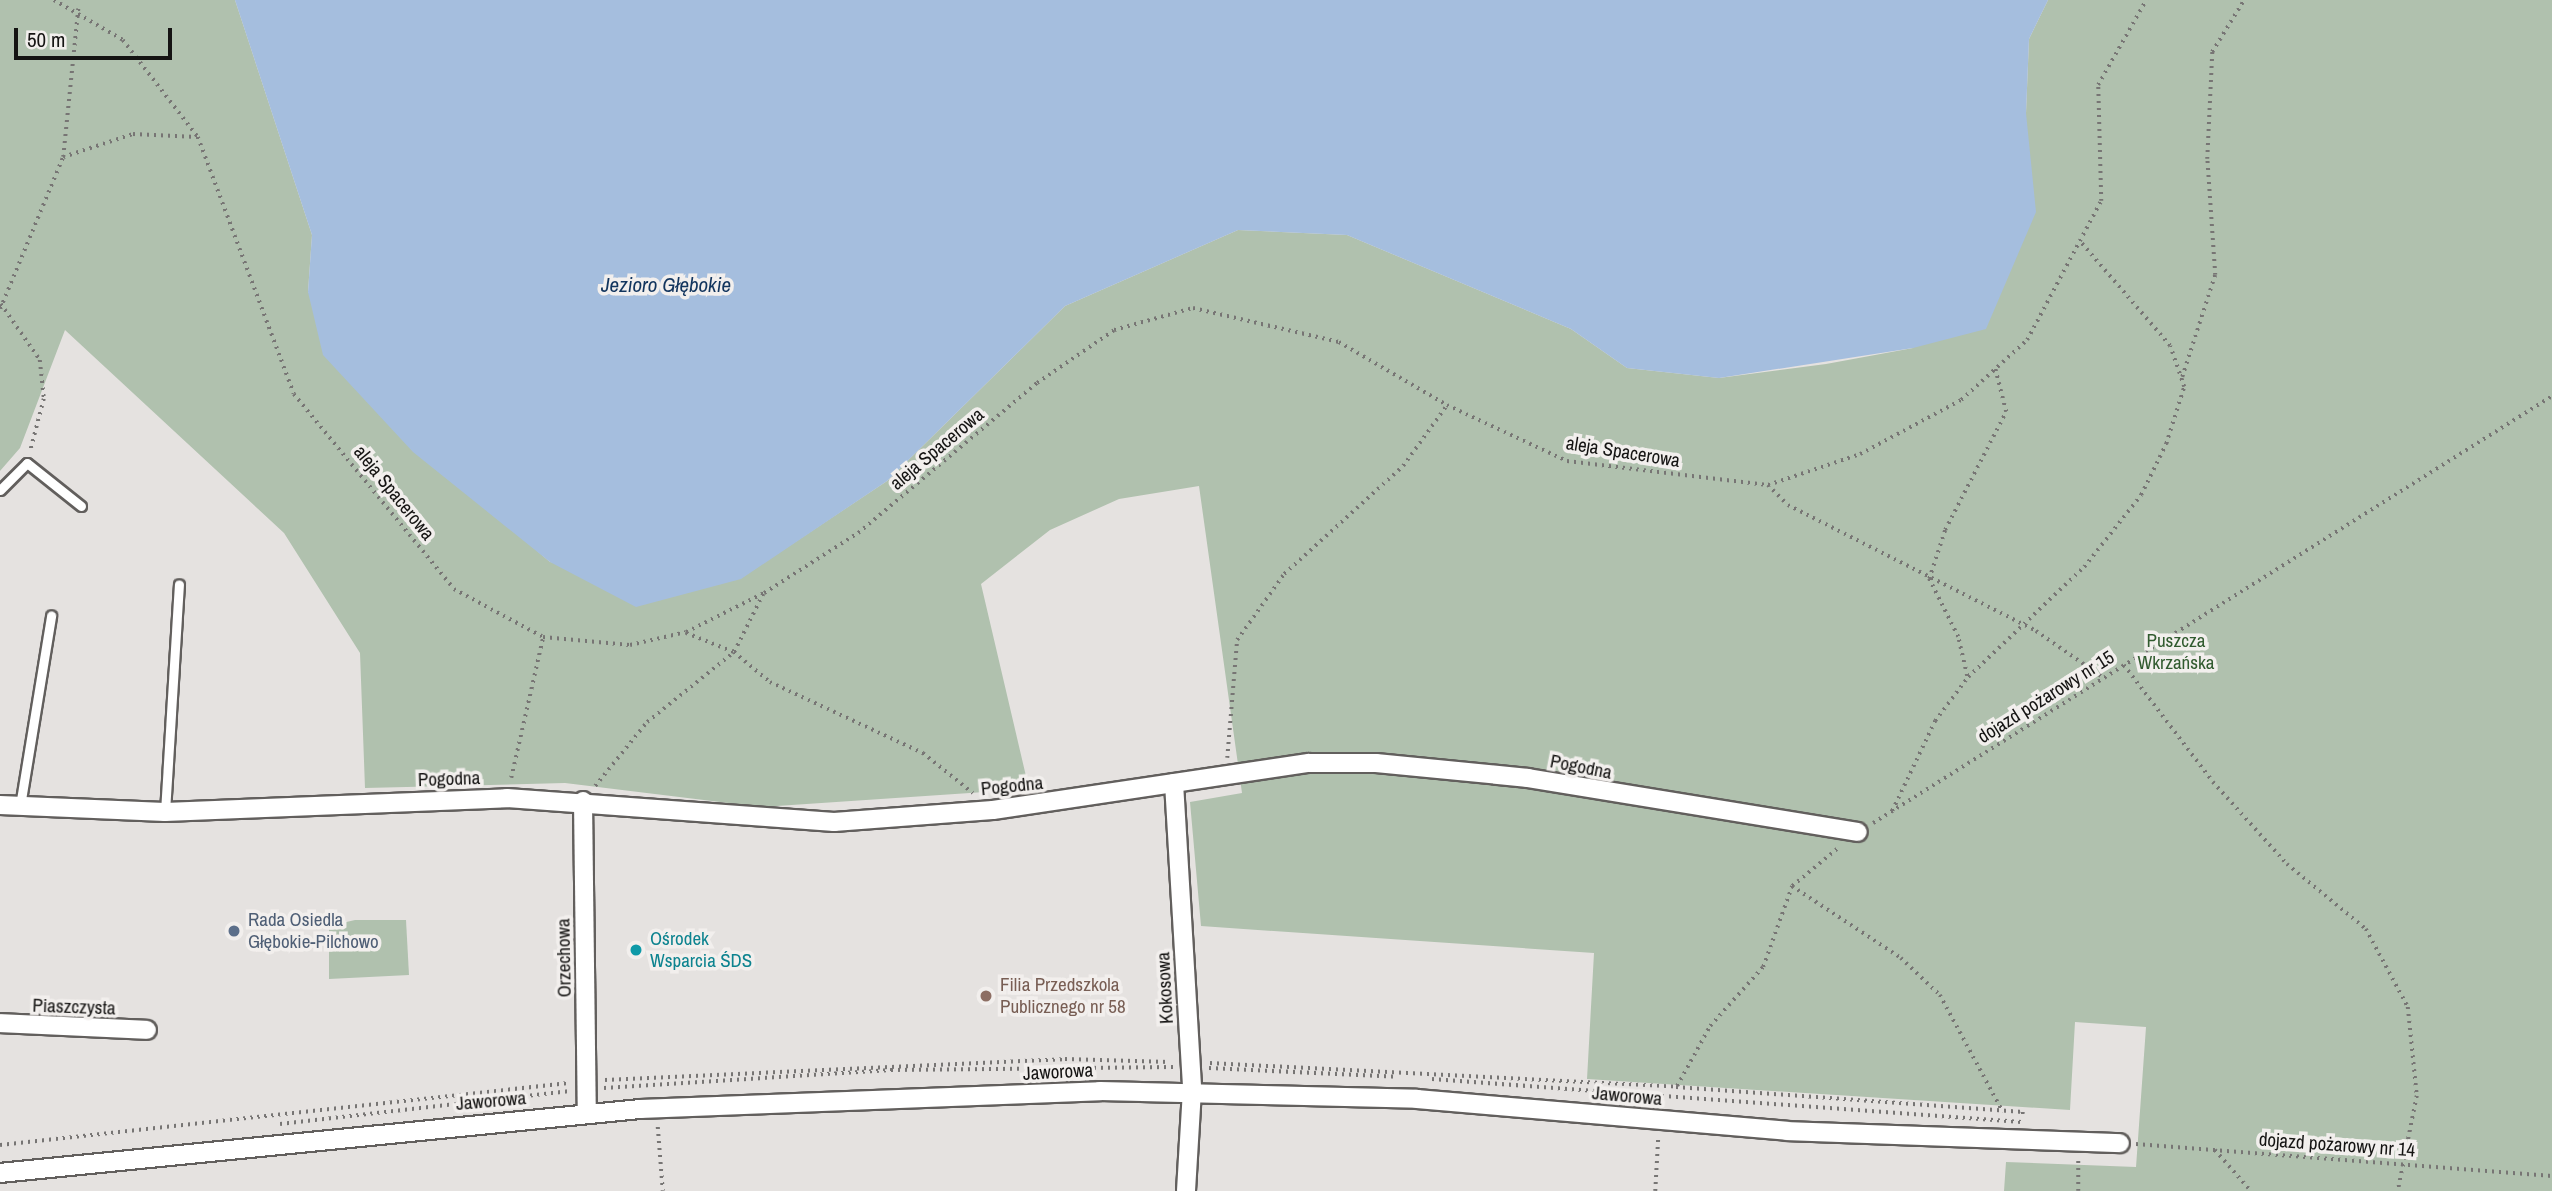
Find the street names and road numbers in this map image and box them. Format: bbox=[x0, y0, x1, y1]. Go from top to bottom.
street label: aleja Spacerowa bbox=[886, 403, 988, 495]
street label: aleja Spacerowa bbox=[1564, 432, 1682, 472]
street label: aleja Spacerowa bbox=[349, 441, 439, 545]
street label: dojazd pożarowy nr 15 bbox=[1973, 646, 2119, 748]
street label: Pogodna bbox=[1548, 750, 1614, 784]
street label: Pogodna bbox=[417, 767, 481, 791]
street label: Pogodna bbox=[980, 771, 1044, 801]
street label: Orzechowa bbox=[552, 918, 576, 998]
street label: Kokosowa bbox=[1152, 952, 1178, 1024]
street label: Piaszczysta bbox=[32, 994, 116, 1020]
street label: Jaworowa bbox=[1022, 1059, 1094, 1085]
street label: Jaworowa bbox=[1591, 1082, 1663, 1110]
street label: Jaworowa bbox=[455, 1087, 527, 1115]
street label: dojazd pożarowy nr 14 bbox=[2258, 1128, 2416, 1162]

